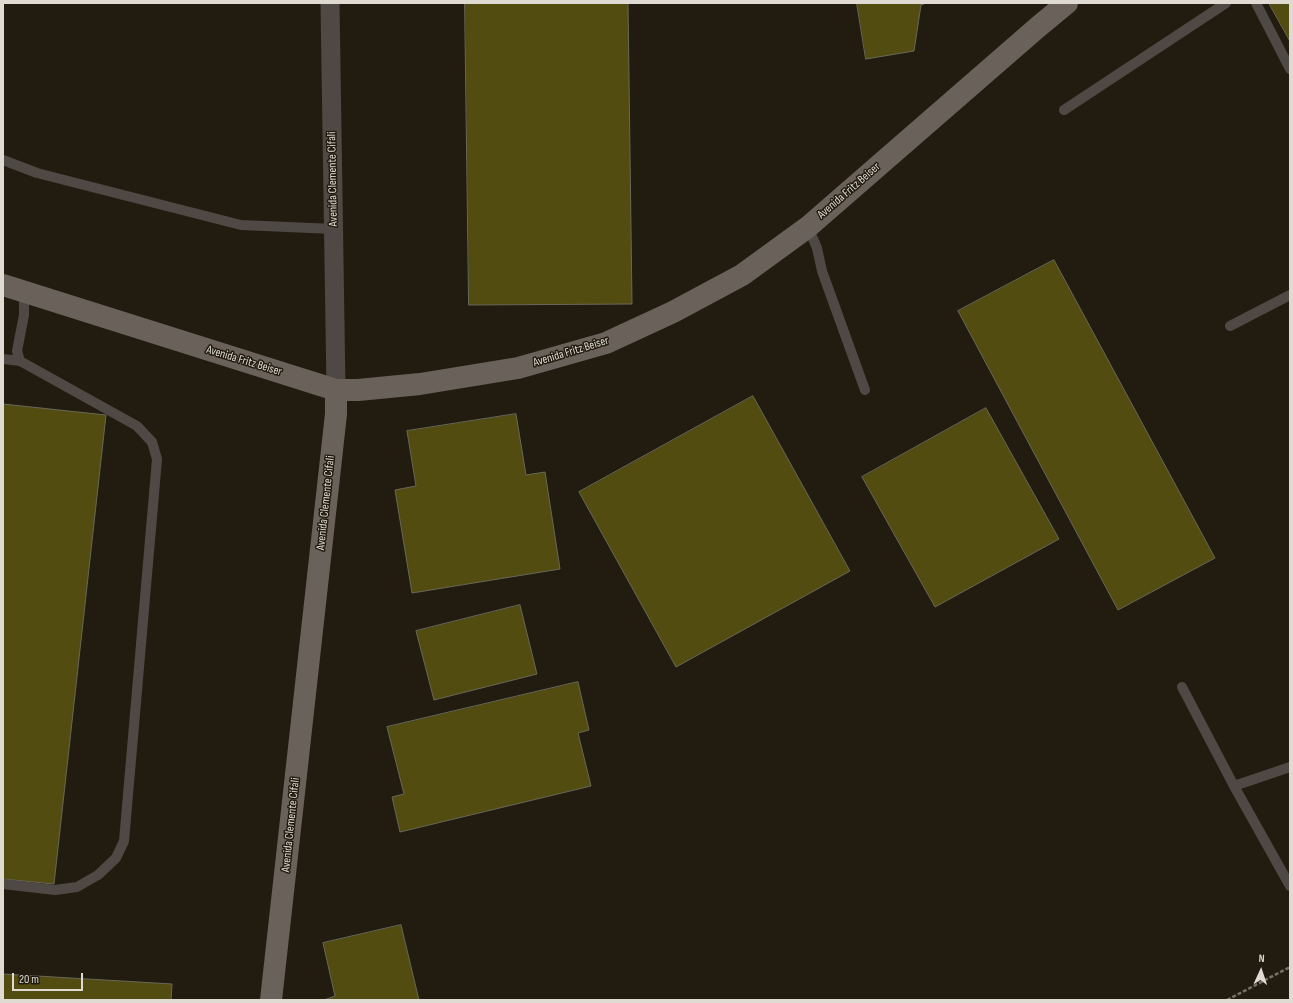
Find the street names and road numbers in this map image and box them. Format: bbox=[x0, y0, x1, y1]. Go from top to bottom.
street label: Avenida Clemente Cifali bbox=[325, 131, 341, 227]
street label: Avenida Fritz Beiser bbox=[815, 160, 883, 222]
street label: Avenida Fritz Beiser bbox=[531, 334, 611, 370]
street label: Avenida Fritz Beiser bbox=[204, 343, 284, 379]
street label: Avenida Clemente Cifali bbox=[314, 455, 338, 551]
street label: Avenida Clemente Cifali bbox=[279, 777, 303, 873]

